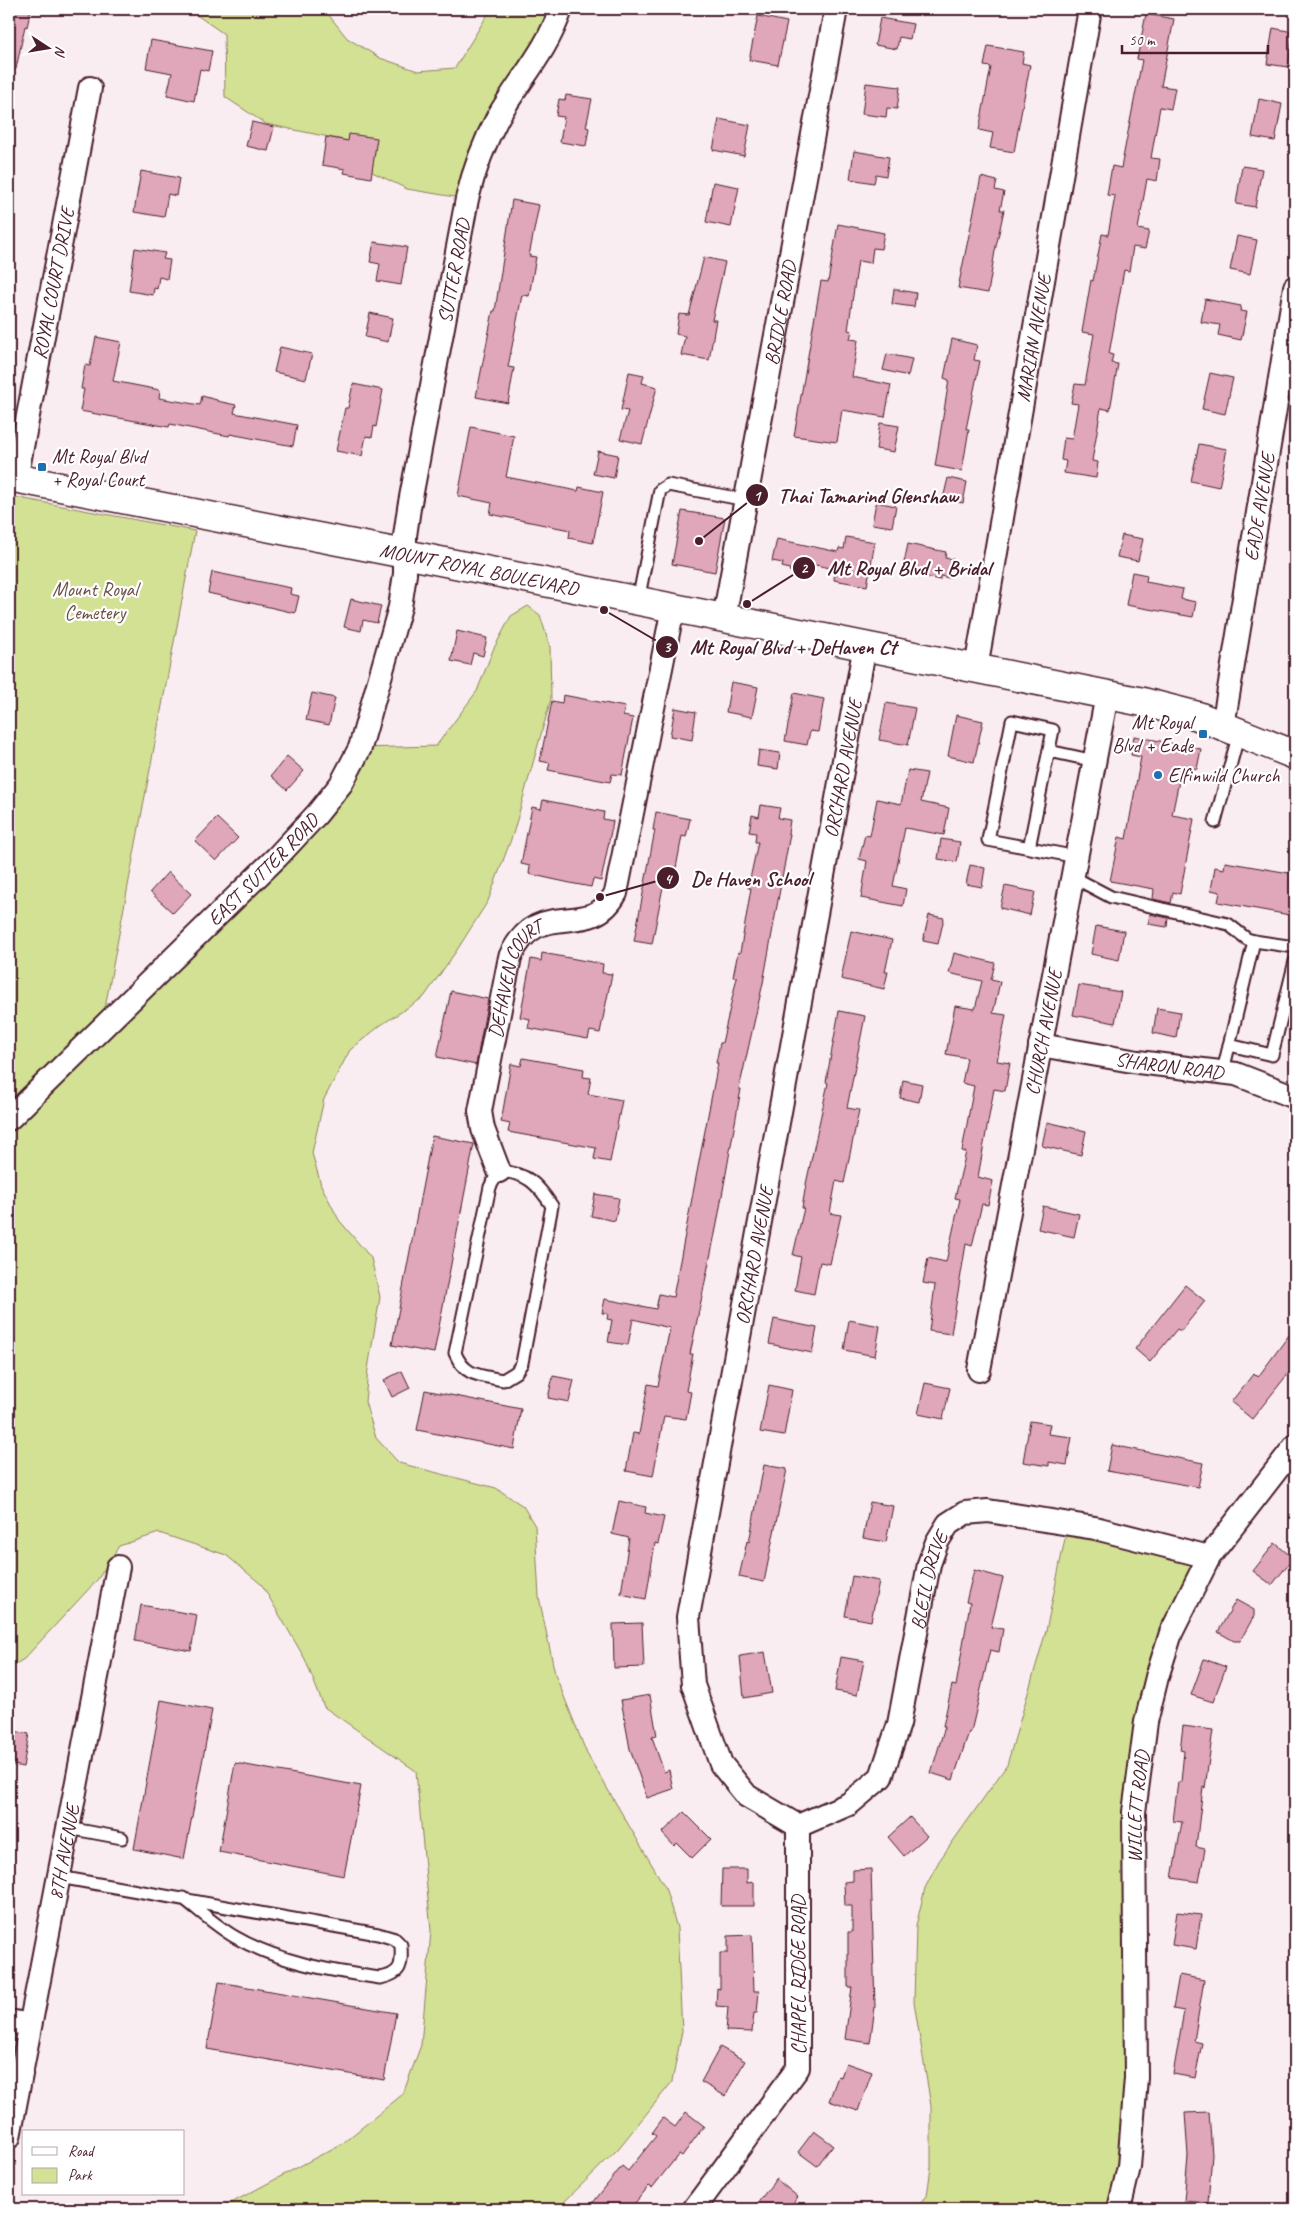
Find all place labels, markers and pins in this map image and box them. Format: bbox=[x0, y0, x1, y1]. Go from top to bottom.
place label: Mt Royal Blvd + Royal Court bbox=[52, 444, 150, 492]
marker: Mt Royal Blvd + Royal Court bbox=[36, 461, 48, 473]
callout: Thai Tamarind Glenshaw bbox=[744, 477, 968, 513]
callout: Mt Royal Blvd + Bridal bbox=[791, 550, 1001, 586]
callout: Mt Royal Blvd + DeHaven Ct bbox=[655, 629, 907, 665]
place label: Mt Royal Blvd + Eade bbox=[1112, 710, 1197, 758]
marker: Mt Royal Blvd + Eade bbox=[1197, 728, 1209, 740]
place label: Elfinwild Church bbox=[1168, 763, 1280, 788]
marker: Elfinwild Church bbox=[1152, 769, 1164, 781]
callout: De Haven School bbox=[656, 860, 821, 896]

